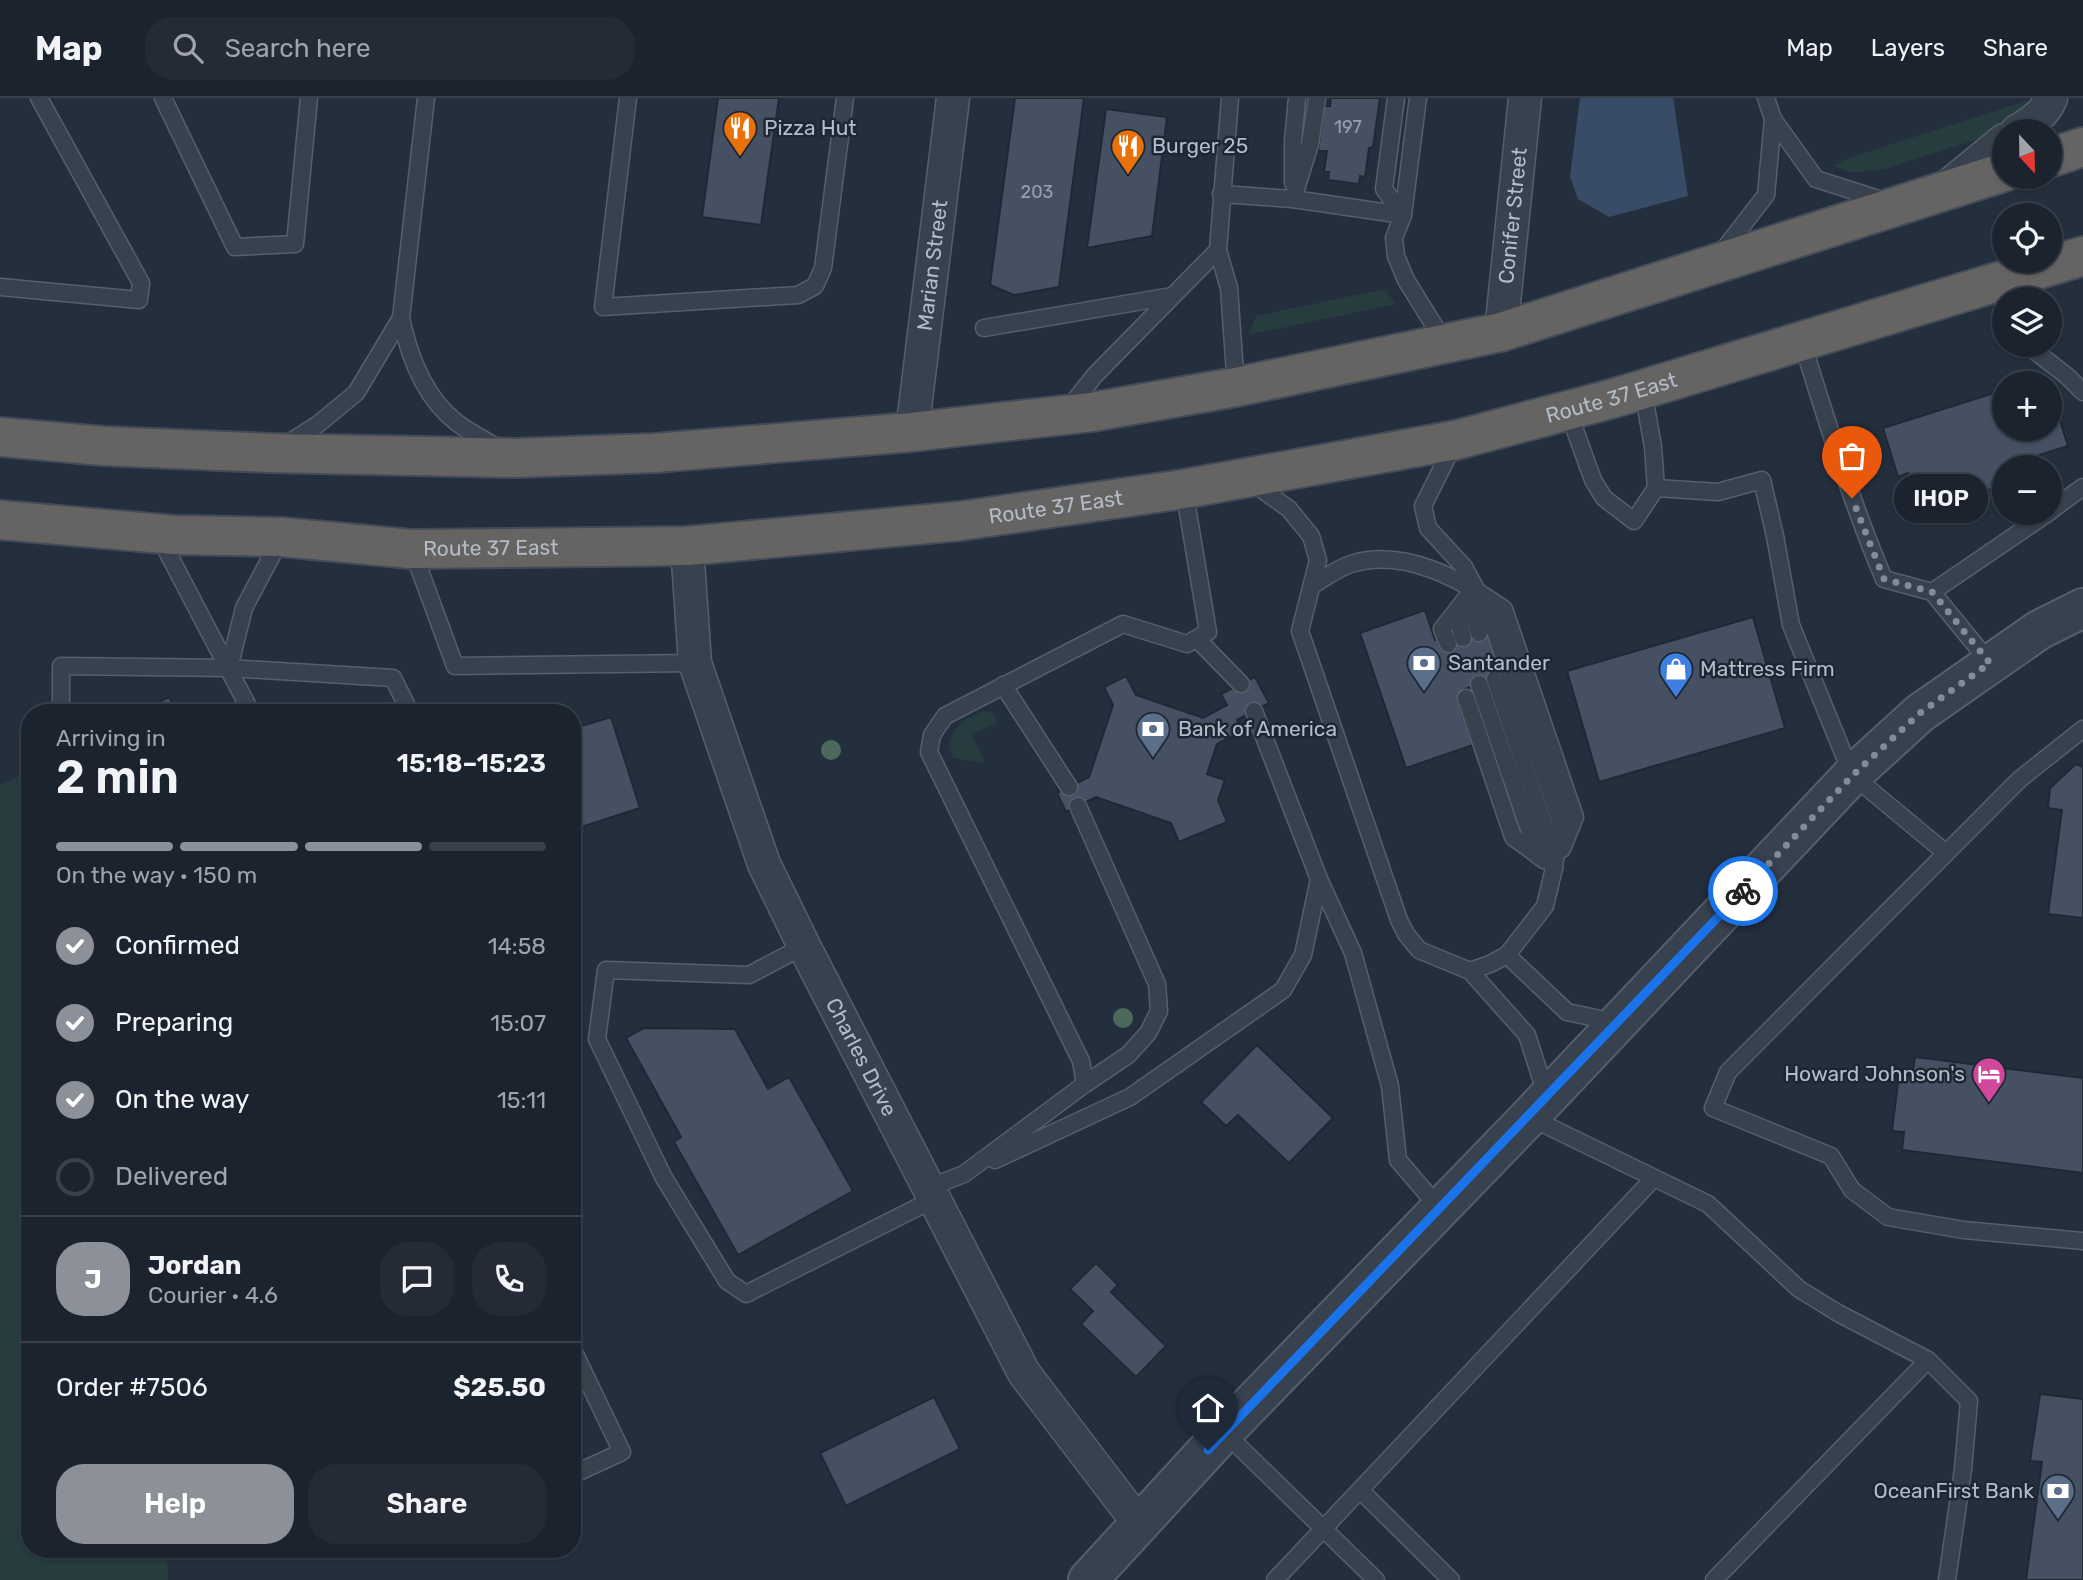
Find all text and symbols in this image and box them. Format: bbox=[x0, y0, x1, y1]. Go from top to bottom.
search box bbox=[145, 17, 635, 80]
text: Map bbox=[35, 29, 103, 68]
icon: search bbox=[169, 29, 207, 67]
text: Search here bbox=[225, 33, 370, 64]
text: Map bbox=[1786, 34, 1833, 62]
text: Layers bbox=[1871, 34, 1945, 62]
text: Share bbox=[1983, 34, 2048, 62]
restaurant icon: Pizza Hut bbox=[721, 109, 759, 158]
place label: Pizza Hut bbox=[764, 115, 857, 140]
house number: 197 bbox=[1334, 116, 1362, 138]
north arrow bbox=[1992, 119, 2062, 189]
map controls bbox=[1992, 119, 2062, 525]
restaurant icon: Burger 25 bbox=[1109, 127, 1147, 176]
place label: Burger 25 bbox=[1152, 133, 1248, 158]
street label: Conifer Street bbox=[1493, 146, 1532, 285]
house number: 203 bbox=[1021, 181, 1053, 203]
street label: Marian Street bbox=[912, 198, 952, 332]
button: locate bbox=[1992, 203, 2062, 273]
button: layers bbox=[1992, 287, 2062, 357]
street label: Route 37 East bbox=[1543, 367, 1680, 428]
button: + bbox=[1992, 371, 2062, 441]
pin bbox=[1822, 426, 1882, 498]
icon: bag bbox=[1833, 437, 1871, 475]
button: − bbox=[1992, 455, 2062, 525]
callout: IHOP bbox=[1894, 474, 1988, 522]
text: IHOP bbox=[1913, 484, 1969, 512]
street label: Route 37 East bbox=[987, 485, 1124, 529]
street label: Route 37 East bbox=[423, 534, 559, 561]
bank icon: Santander bbox=[1405, 644, 1443, 693]
place label: Santander bbox=[1448, 650, 1550, 675]
shop icon: Mattress Firm bbox=[1657, 650, 1695, 699]
place label: Mattress Firm bbox=[1700, 656, 1835, 681]
bank icon: Bank of America bbox=[1134, 710, 1172, 759]
place label: Bank of America bbox=[1178, 716, 1337, 741]
text: Arriving in bbox=[56, 724, 166, 752]
text: 15:18–15:23 bbox=[396, 748, 546, 779]
text: 2 min bbox=[56, 750, 179, 805]
courier bbox=[1708, 856, 1778, 926]
text: On the way · 150 m bbox=[56, 861, 257, 889]
icon: bike bbox=[1724, 872, 1762, 910]
icon: check bbox=[56, 927, 94, 965]
text: Confirmed bbox=[115, 930, 240, 961]
text: 14:58 bbox=[488, 932, 546, 960]
street label: Charles Drive bbox=[821, 993, 902, 1120]
icon: check bbox=[56, 1004, 94, 1042]
text: Preparing bbox=[115, 1007, 233, 1038]
text: 15:07 bbox=[490, 1009, 546, 1037]
hotel icon: Howard Johnson's bbox=[1970, 1055, 2008, 1104]
place label: Howard Johnson's bbox=[1784, 1061, 1965, 1086]
icon: check bbox=[56, 1081, 94, 1119]
text: On the way bbox=[115, 1084, 249, 1115]
text: 15:11 bbox=[497, 1086, 546, 1114]
text: Delivered bbox=[115, 1161, 228, 1192]
button: chat bbox=[380, 1242, 454, 1316]
button: phone bbox=[472, 1242, 546, 1316]
text: Jordan bbox=[148, 1250, 241, 1281]
text: J bbox=[84, 1264, 102, 1295]
text: Courier · 4.6 bbox=[148, 1281, 278, 1309]
text: Order #7506 bbox=[56, 1372, 208, 1403]
text: $25.50 bbox=[453, 1372, 546, 1403]
pin bbox=[1178, 1378, 1238, 1450]
icon: home bbox=[1189, 1389, 1227, 1427]
button: Help bbox=[56, 1464, 294, 1544]
button: Share bbox=[308, 1464, 546, 1544]
bank icon: OceanFirst Bank bbox=[2039, 1472, 2077, 1521]
place label: OceanFirst Bank bbox=[1874, 1478, 2034, 1503]

